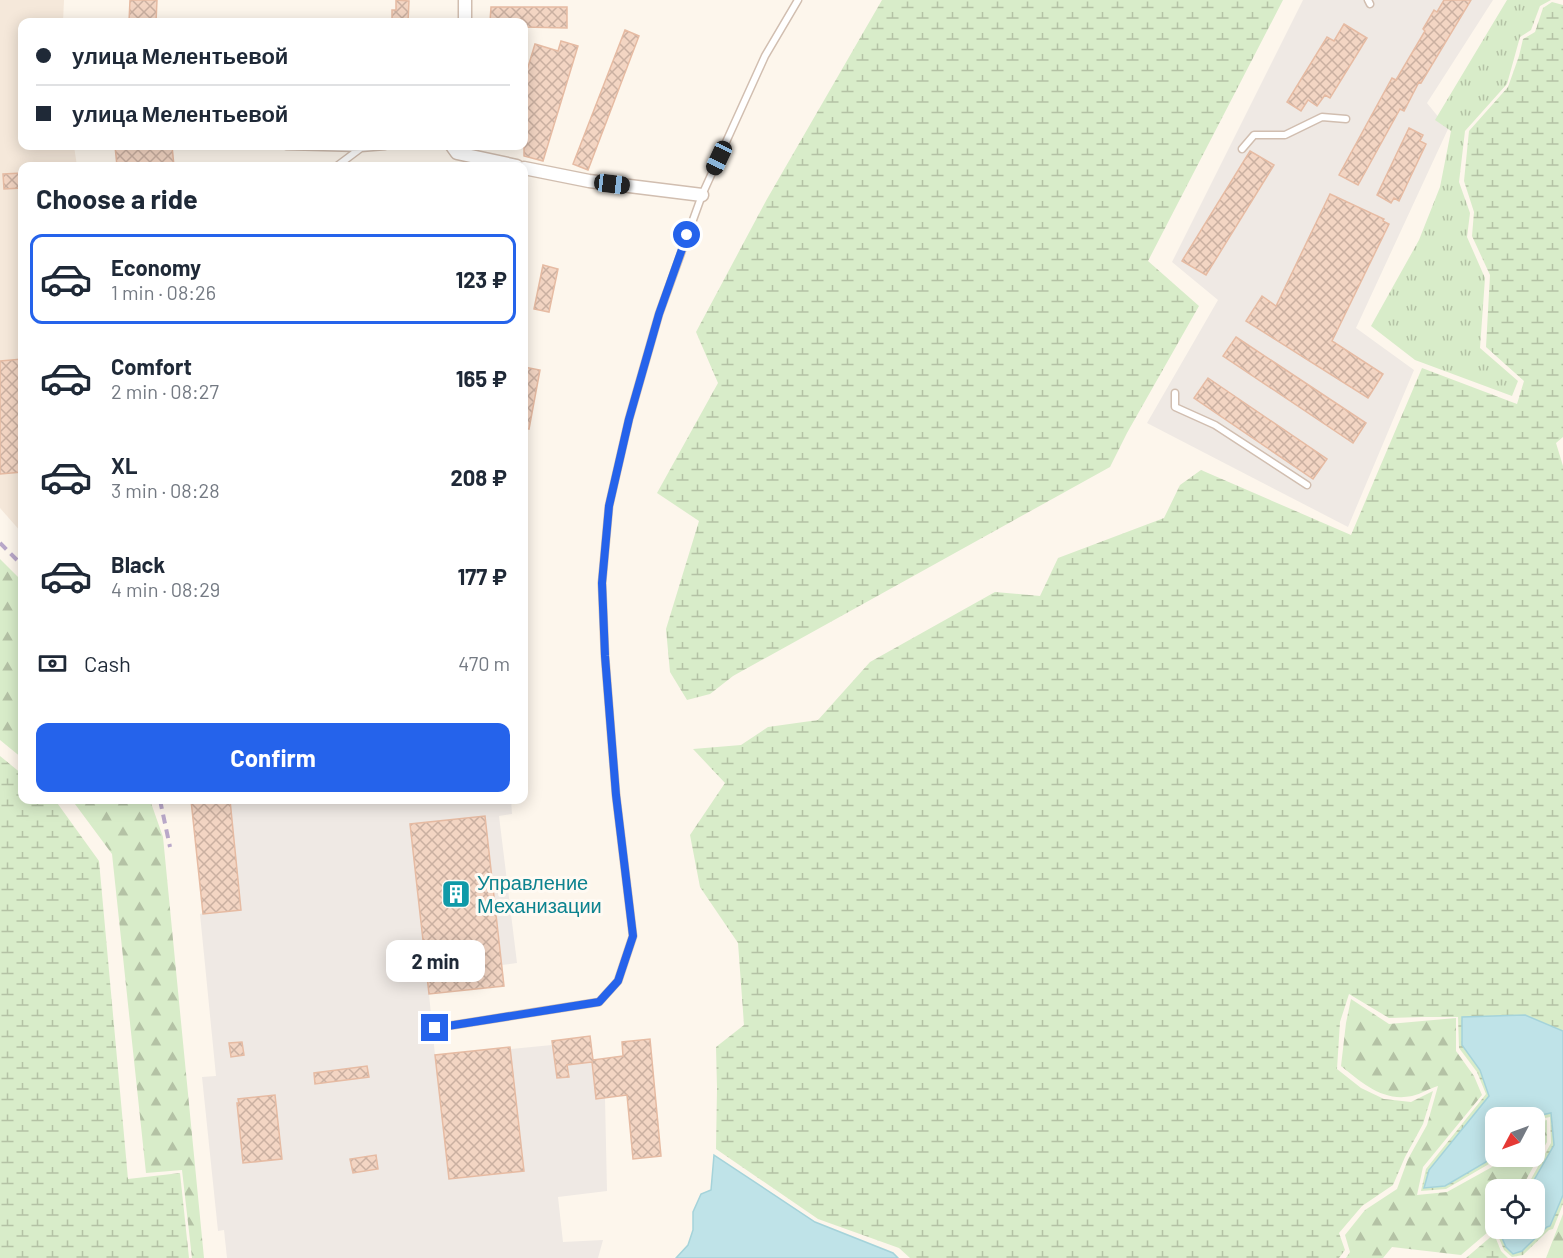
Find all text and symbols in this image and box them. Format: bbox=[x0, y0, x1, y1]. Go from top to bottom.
text: улица Мелентьевой bbox=[72, 42, 288, 68]
text: улица Мелентьевой bbox=[72, 100, 288, 126]
car bbox=[703, 138, 735, 178]
car bbox=[593, 173, 631, 195]
text: Choose a ride bbox=[36, 182, 198, 214]
route start bbox=[673, 221, 700, 248]
icon: car bbox=[39, 252, 93, 306]
text: Economy bbox=[111, 254, 201, 280]
text: 123 ₽ bbox=[455, 266, 507, 292]
text: 1 min · 08:26 bbox=[111, 280, 216, 304]
icon: car bbox=[39, 351, 93, 405]
text: Comfort bbox=[111, 353, 192, 379]
text: 165 ₽ bbox=[456, 365, 507, 391]
text: 2 min · 08:27 bbox=[111, 379, 219, 403]
icon: car bbox=[39, 450, 93, 504]
text: XL bbox=[111, 452, 137, 478]
text: 208 ₽ bbox=[450, 464, 507, 490]
text: 3 min · 08:28 bbox=[111, 478, 220, 502]
icon: car bbox=[39, 549, 93, 603]
text: Black bbox=[111, 551, 165, 577]
text: 177 ₽ bbox=[458, 563, 507, 589]
text: 4 min · 08:29 bbox=[111, 577, 220, 601]
icon: cash bbox=[36, 647, 69, 680]
text: Cash bbox=[84, 650, 131, 676]
text: 470 m bbox=[458, 651, 510, 675]
button: Confirm bbox=[36, 723, 510, 792]
place label: Управление Механизации bbox=[477, 870, 602, 917]
building icon: Управление Механизации bbox=[440, 878, 472, 910]
callout: 2 min bbox=[386, 941, 484, 983]
text: 2 min bbox=[412, 949, 459, 973]
route end bbox=[421, 1014, 448, 1041]
north arrow bbox=[1485, 1107, 1545, 1167]
map controls bbox=[1485, 1107, 1545, 1239]
button: locate bbox=[1485, 1179, 1545, 1239]

